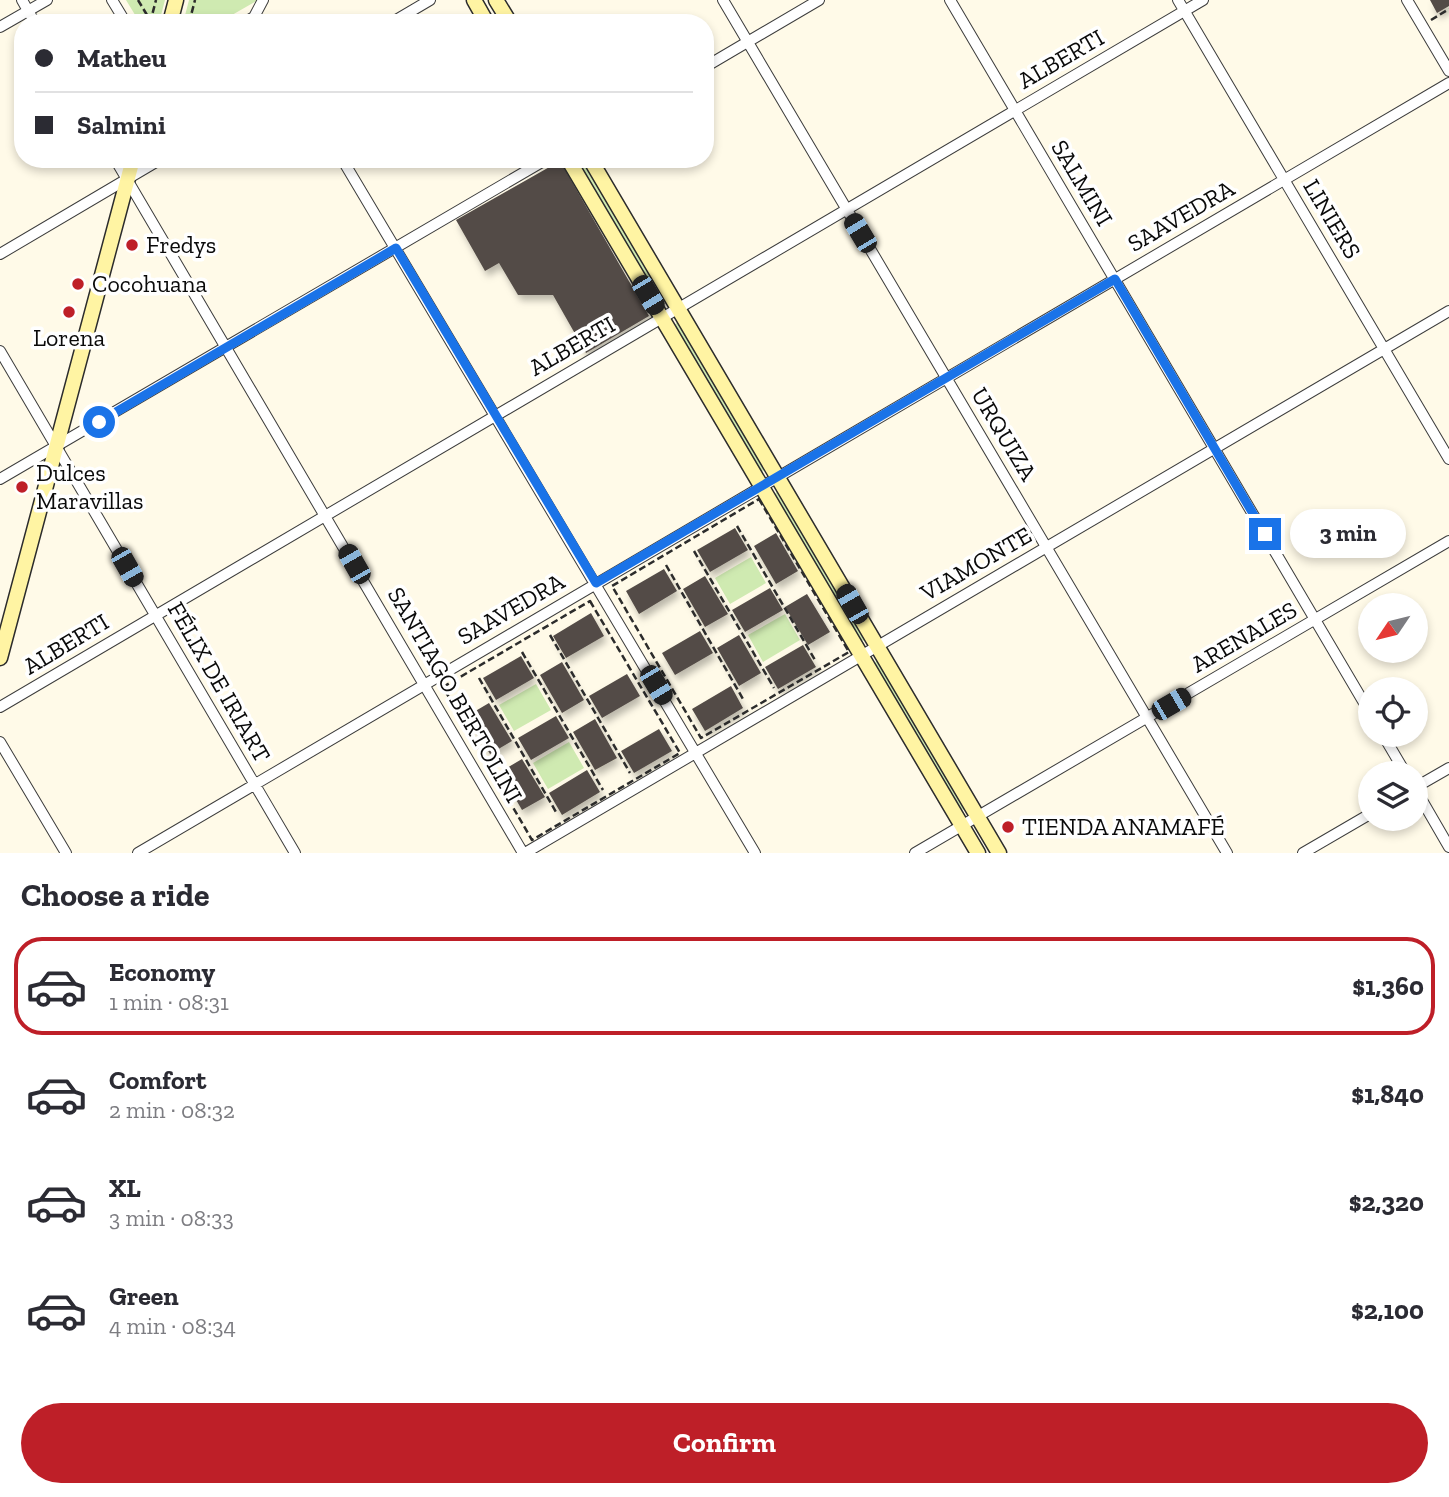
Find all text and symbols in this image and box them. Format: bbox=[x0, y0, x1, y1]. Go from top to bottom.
street label: ALBERTI bbox=[1013, 22, 1109, 95]
text: Matheu bbox=[77, 42, 167, 74]
text: Salmini bbox=[77, 109, 166, 141]
street label: SALMINI bbox=[1045, 134, 1119, 231]
street label: SAAVEDRA bbox=[1122, 173, 1240, 258]
street label: LINIERS bbox=[1297, 174, 1368, 264]
car bbox=[841, 210, 880, 256]
place label: Fredys bbox=[146, 230, 216, 259]
marker: Fredys bbox=[124, 237, 140, 253]
place label: Cocohuana bbox=[92, 269, 207, 298]
car bbox=[629, 272, 668, 318]
marker: Cocohuana bbox=[70, 276, 86, 292]
marker: Lorena bbox=[61, 304, 77, 320]
street label: ALBERTI bbox=[524, 309, 620, 382]
place label: Lorena bbox=[33, 323, 105, 352]
street label: URQUIZA bbox=[965, 382, 1044, 486]
route start bbox=[83, 406, 115, 438]
place label: Dulces Maravillas bbox=[36, 458, 144, 515]
marker: Dulces Maravillas bbox=[14, 479, 30, 495]
callout: 3 min bbox=[1290, 510, 1405, 558]
route end bbox=[1249, 518, 1281, 550]
text: 3 min bbox=[1319, 519, 1377, 547]
street label: VIAMONTE bbox=[914, 520, 1037, 608]
car bbox=[335, 541, 374, 587]
car bbox=[108, 544, 147, 590]
street label: SAAVEDRA bbox=[452, 566, 570, 651]
car bbox=[833, 581, 872, 627]
street label: SANTIAGO BERTOLINI bbox=[382, 582, 529, 808]
north arrow bbox=[1358, 593, 1428, 663]
map controls bbox=[1358, 593, 1428, 831]
street label: ARENALES bbox=[1186, 595, 1302, 678]
street label: FÉLIX DE IRIART bbox=[162, 596, 277, 767]
street label: ALBERTI bbox=[18, 607, 114, 680]
car bbox=[637, 662, 676, 708]
button: locate bbox=[1358, 677, 1428, 747]
car bbox=[1148, 684, 1195, 724]
button: layers bbox=[1358, 761, 1428, 831]
place label: TIENDA ANAMAFÉ bbox=[1022, 812, 1225, 841]
marker: TIENDA ANAMAFÉ bbox=[1000, 819, 1016, 835]
text: Choose a ride bbox=[21, 876, 209, 914]
icon: car bbox=[25, 955, 88, 1018]
text: Economy bbox=[109, 956, 215, 988]
text: $1,360 bbox=[1352, 970, 1424, 1002]
text: 1 min · 08:31 bbox=[109, 988, 229, 1016]
icon: car bbox=[25, 1063, 88, 1126]
text: Comfort bbox=[109, 1064, 206, 1096]
text: $1,840 bbox=[1351, 1078, 1424, 1110]
text: 2 min · 08:32 bbox=[109, 1096, 235, 1124]
icon: car bbox=[25, 1171, 88, 1234]
text: XL bbox=[109, 1172, 141, 1204]
text: $2,320 bbox=[1349, 1186, 1424, 1218]
text: 3 min · 08:33 bbox=[109, 1204, 234, 1232]
icon: car bbox=[25, 1279, 88, 1342]
text: Green bbox=[109, 1280, 179, 1312]
text: $2,100 bbox=[1351, 1294, 1424, 1326]
text: 4 min · 08:34 bbox=[109, 1312, 236, 1340]
button: Confirm bbox=[21, 1403, 1428, 1483]

